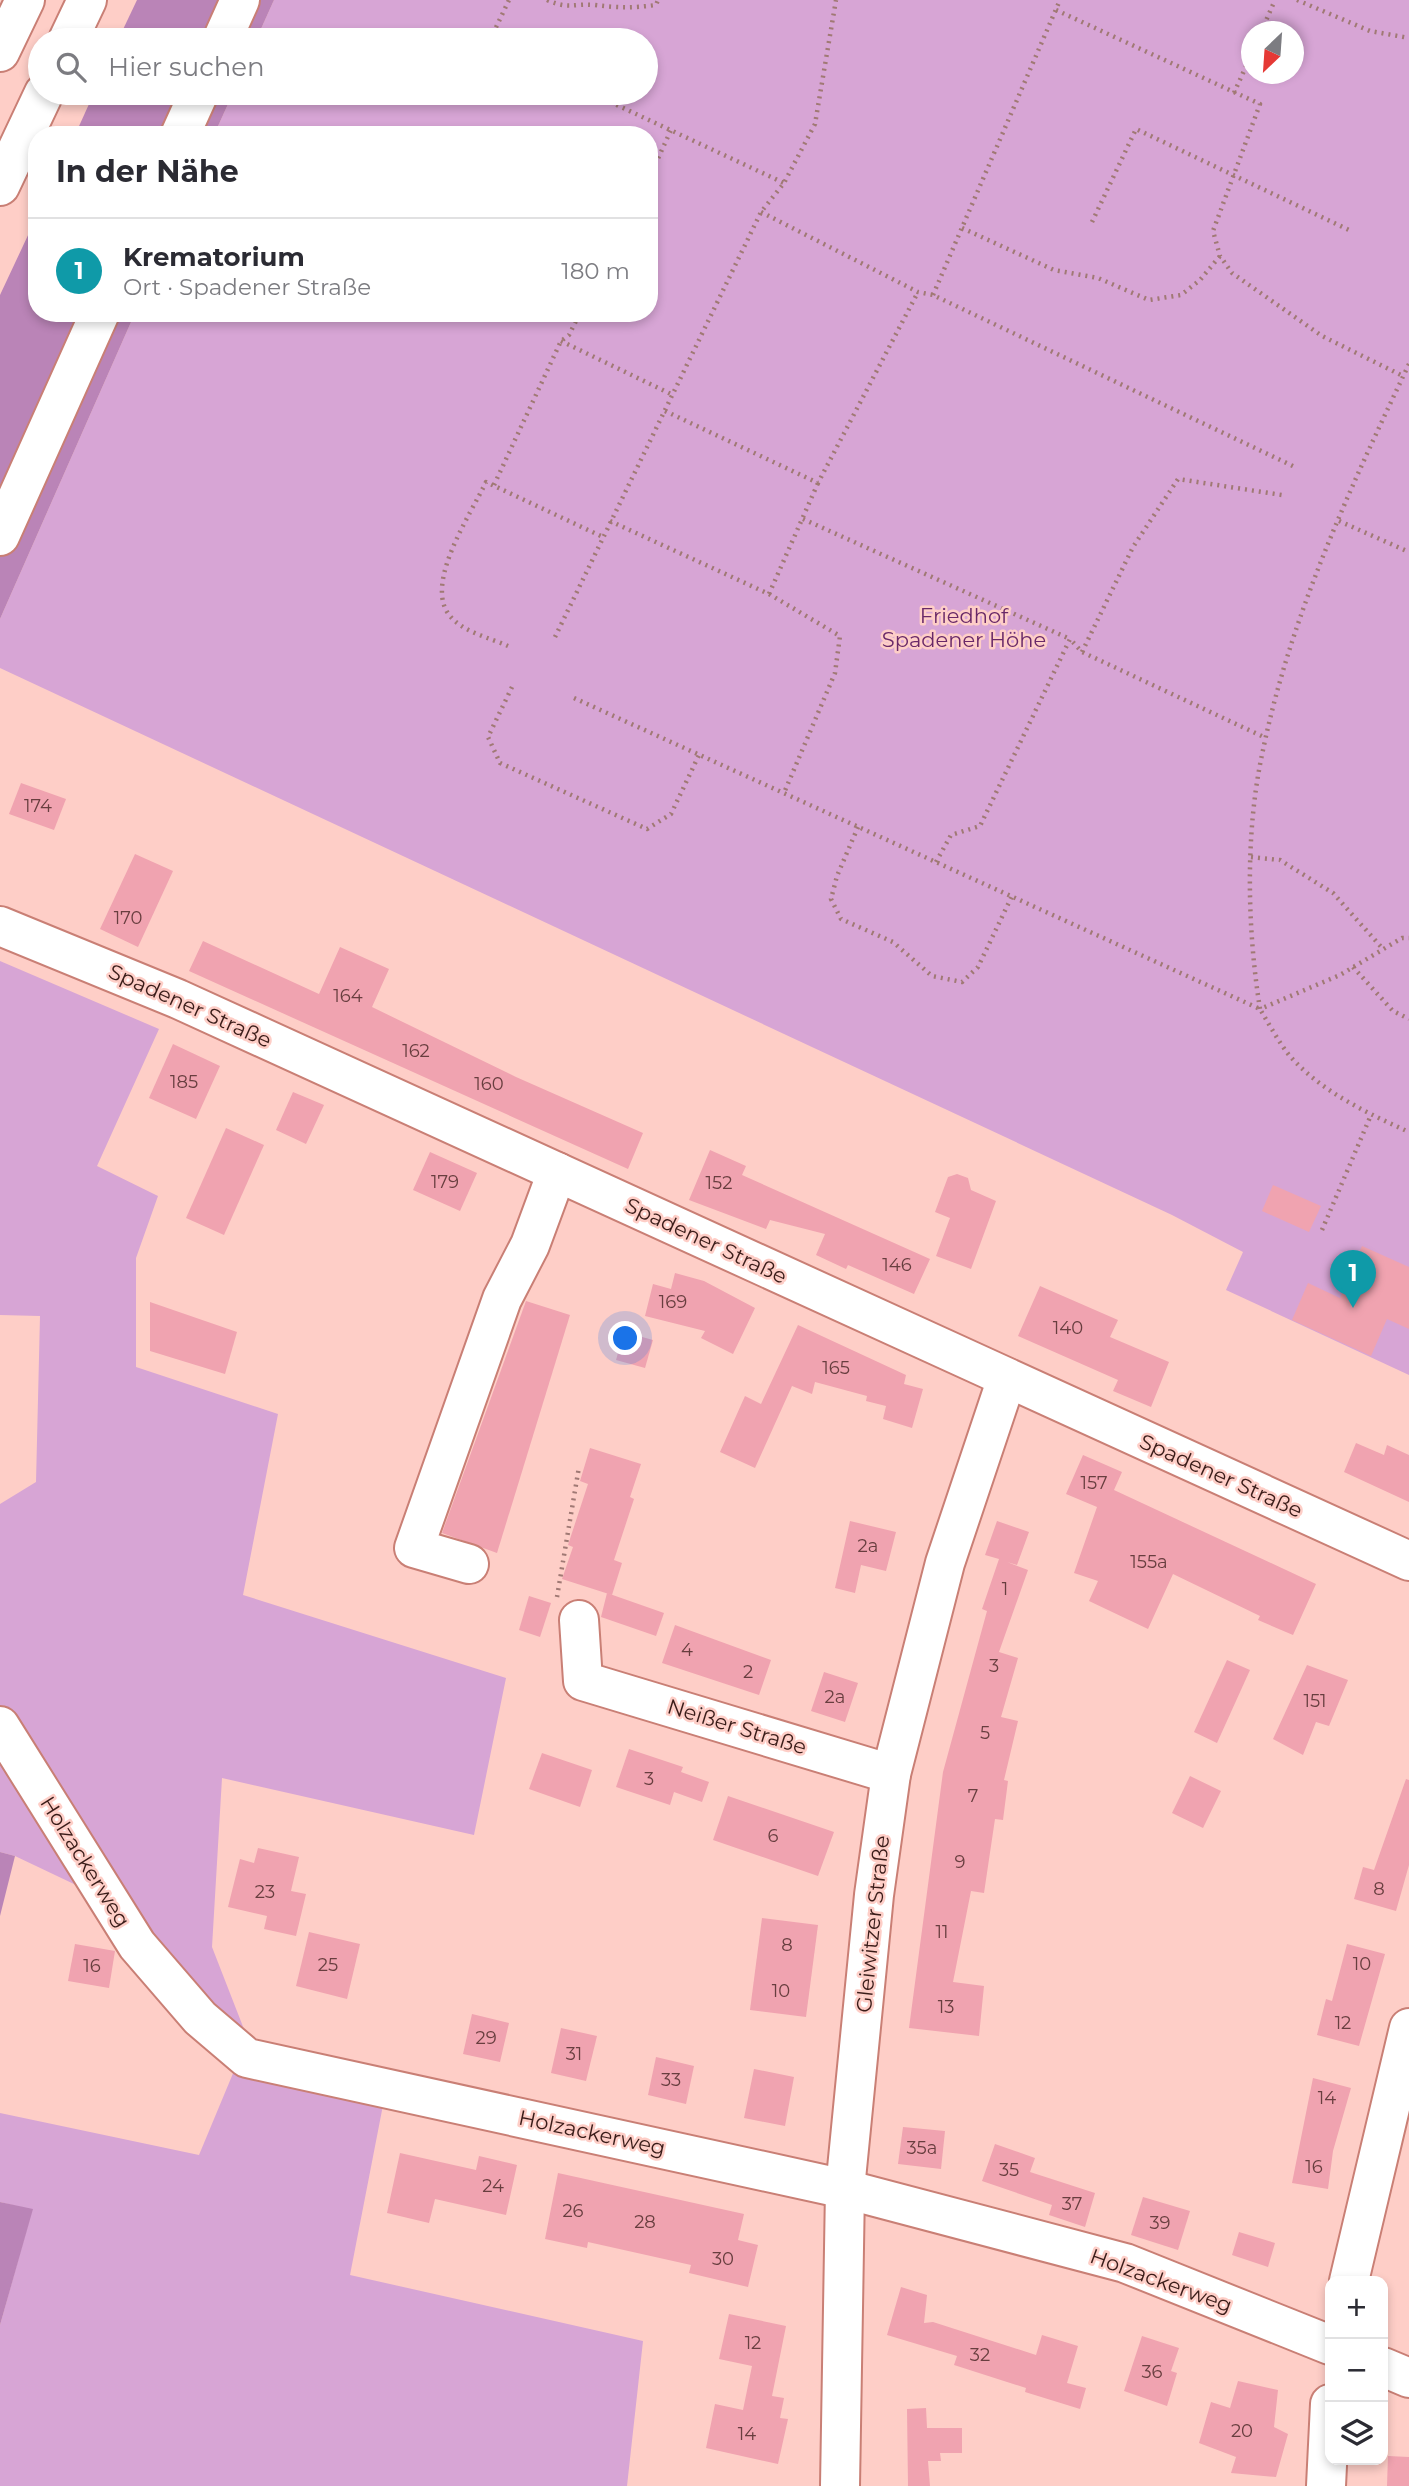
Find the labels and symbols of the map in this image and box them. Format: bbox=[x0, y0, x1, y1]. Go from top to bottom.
north arrow bbox=[1241, 21, 1304, 84]
park label: Friedhof Spadener Höhe bbox=[882, 603, 1046, 652]
house number: 174 bbox=[24, 795, 52, 817]
house number: 170 bbox=[114, 907, 142, 929]
street label: Spadener Straße bbox=[105, 958, 275, 1053]
house number: 164 bbox=[333, 985, 363, 1007]
house number: 162 bbox=[402, 1040, 430, 1062]
house number: 185 bbox=[170, 1071, 198, 1093]
house number: 160 bbox=[474, 1073, 504, 1095]
house number: 179 bbox=[431, 1171, 459, 1193]
house number: 152 bbox=[706, 1172, 732, 1194]
street label: Spadener Straße bbox=[621, 1192, 791, 1289]
pin: 1 bbox=[1330, 1250, 1376, 1308]
house number: 146 bbox=[882, 1254, 912, 1276]
house number: 169 bbox=[659, 1291, 687, 1313]
house number: 140 bbox=[1053, 1317, 1083, 1339]
your location bbox=[608, 1321, 642, 1355]
house number: 165 bbox=[822, 1357, 850, 1379]
street label: Spadener Straße bbox=[1136, 1428, 1306, 1523]
house number: 157 bbox=[1080, 1472, 1108, 1494]
house number: 2a bbox=[858, 1535, 878, 1557]
house number: 155a bbox=[1130, 1551, 1168, 1573]
house number: 1 bbox=[1002, 1578, 1008, 1600]
house number: 4 bbox=[681, 1639, 693, 1661]
house number: 3 bbox=[989, 1655, 999, 1677]
house number: 2 bbox=[743, 1661, 753, 1683]
house number: 2a bbox=[825, 1686, 845, 1708]
house number: 151 bbox=[1303, 1690, 1327, 1712]
street label: Neißer Straße bbox=[665, 1693, 810, 1760]
house number: 5 bbox=[980, 1722, 990, 1744]
house number: 3 bbox=[644, 1768, 654, 1790]
house number: 7 bbox=[968, 1785, 978, 1807]
street label: Holzackerweg bbox=[35, 1792, 136, 1932]
house number: 6 bbox=[768, 1825, 779, 1847]
street label: Gleiwitzer Straße bbox=[851, 1834, 894, 2014]
house number: 9 bbox=[955, 1851, 966, 1873]
house number: 8 bbox=[1373, 1878, 1385, 1900]
house number: 23 bbox=[255, 1881, 275, 1903]
house number: 11 bbox=[936, 1921, 949, 1943]
house number: 8 bbox=[781, 1934, 793, 1956]
house number: 10 bbox=[1353, 1953, 1371, 1975]
house number: 25 bbox=[318, 1954, 338, 1976]
house number: 16 bbox=[83, 1955, 101, 1977]
house number: 10 bbox=[772, 1980, 790, 2002]
house number: 13 bbox=[938, 1996, 954, 2018]
house number: 12 bbox=[1335, 2012, 1351, 2034]
house number: 29 bbox=[475, 2027, 497, 2049]
house number: 31 bbox=[566, 2043, 582, 2065]
house number: 33 bbox=[661, 2069, 681, 2091]
house number: 14 bbox=[1318, 2087, 1336, 2109]
street label: Holzackerweg bbox=[516, 2105, 668, 2160]
house number: 35a bbox=[907, 2137, 937, 2159]
house number: 16 bbox=[1305, 2156, 1323, 2178]
house number: 35 bbox=[999, 2159, 1019, 2181]
house number: 24 bbox=[482, 2175, 504, 2197]
house number: 37 bbox=[1062, 2193, 1082, 2215]
house number: 26 bbox=[562, 2200, 584, 2222]
house number: 28 bbox=[634, 2211, 656, 2233]
house number: 39 bbox=[1149, 2212, 1171, 2234]
street label: Holzackerweg bbox=[1087, 2243, 1236, 2318]
house number: 30 bbox=[712, 2248, 734, 2270]
house number: 12 bbox=[745, 2332, 761, 2354]
house number: 32 bbox=[970, 2344, 990, 2366]
house number: 36 bbox=[1141, 2361, 1163, 2383]
house number: 20 bbox=[1231, 2420, 1253, 2442]
house number: 14 bbox=[738, 2423, 756, 2445]

